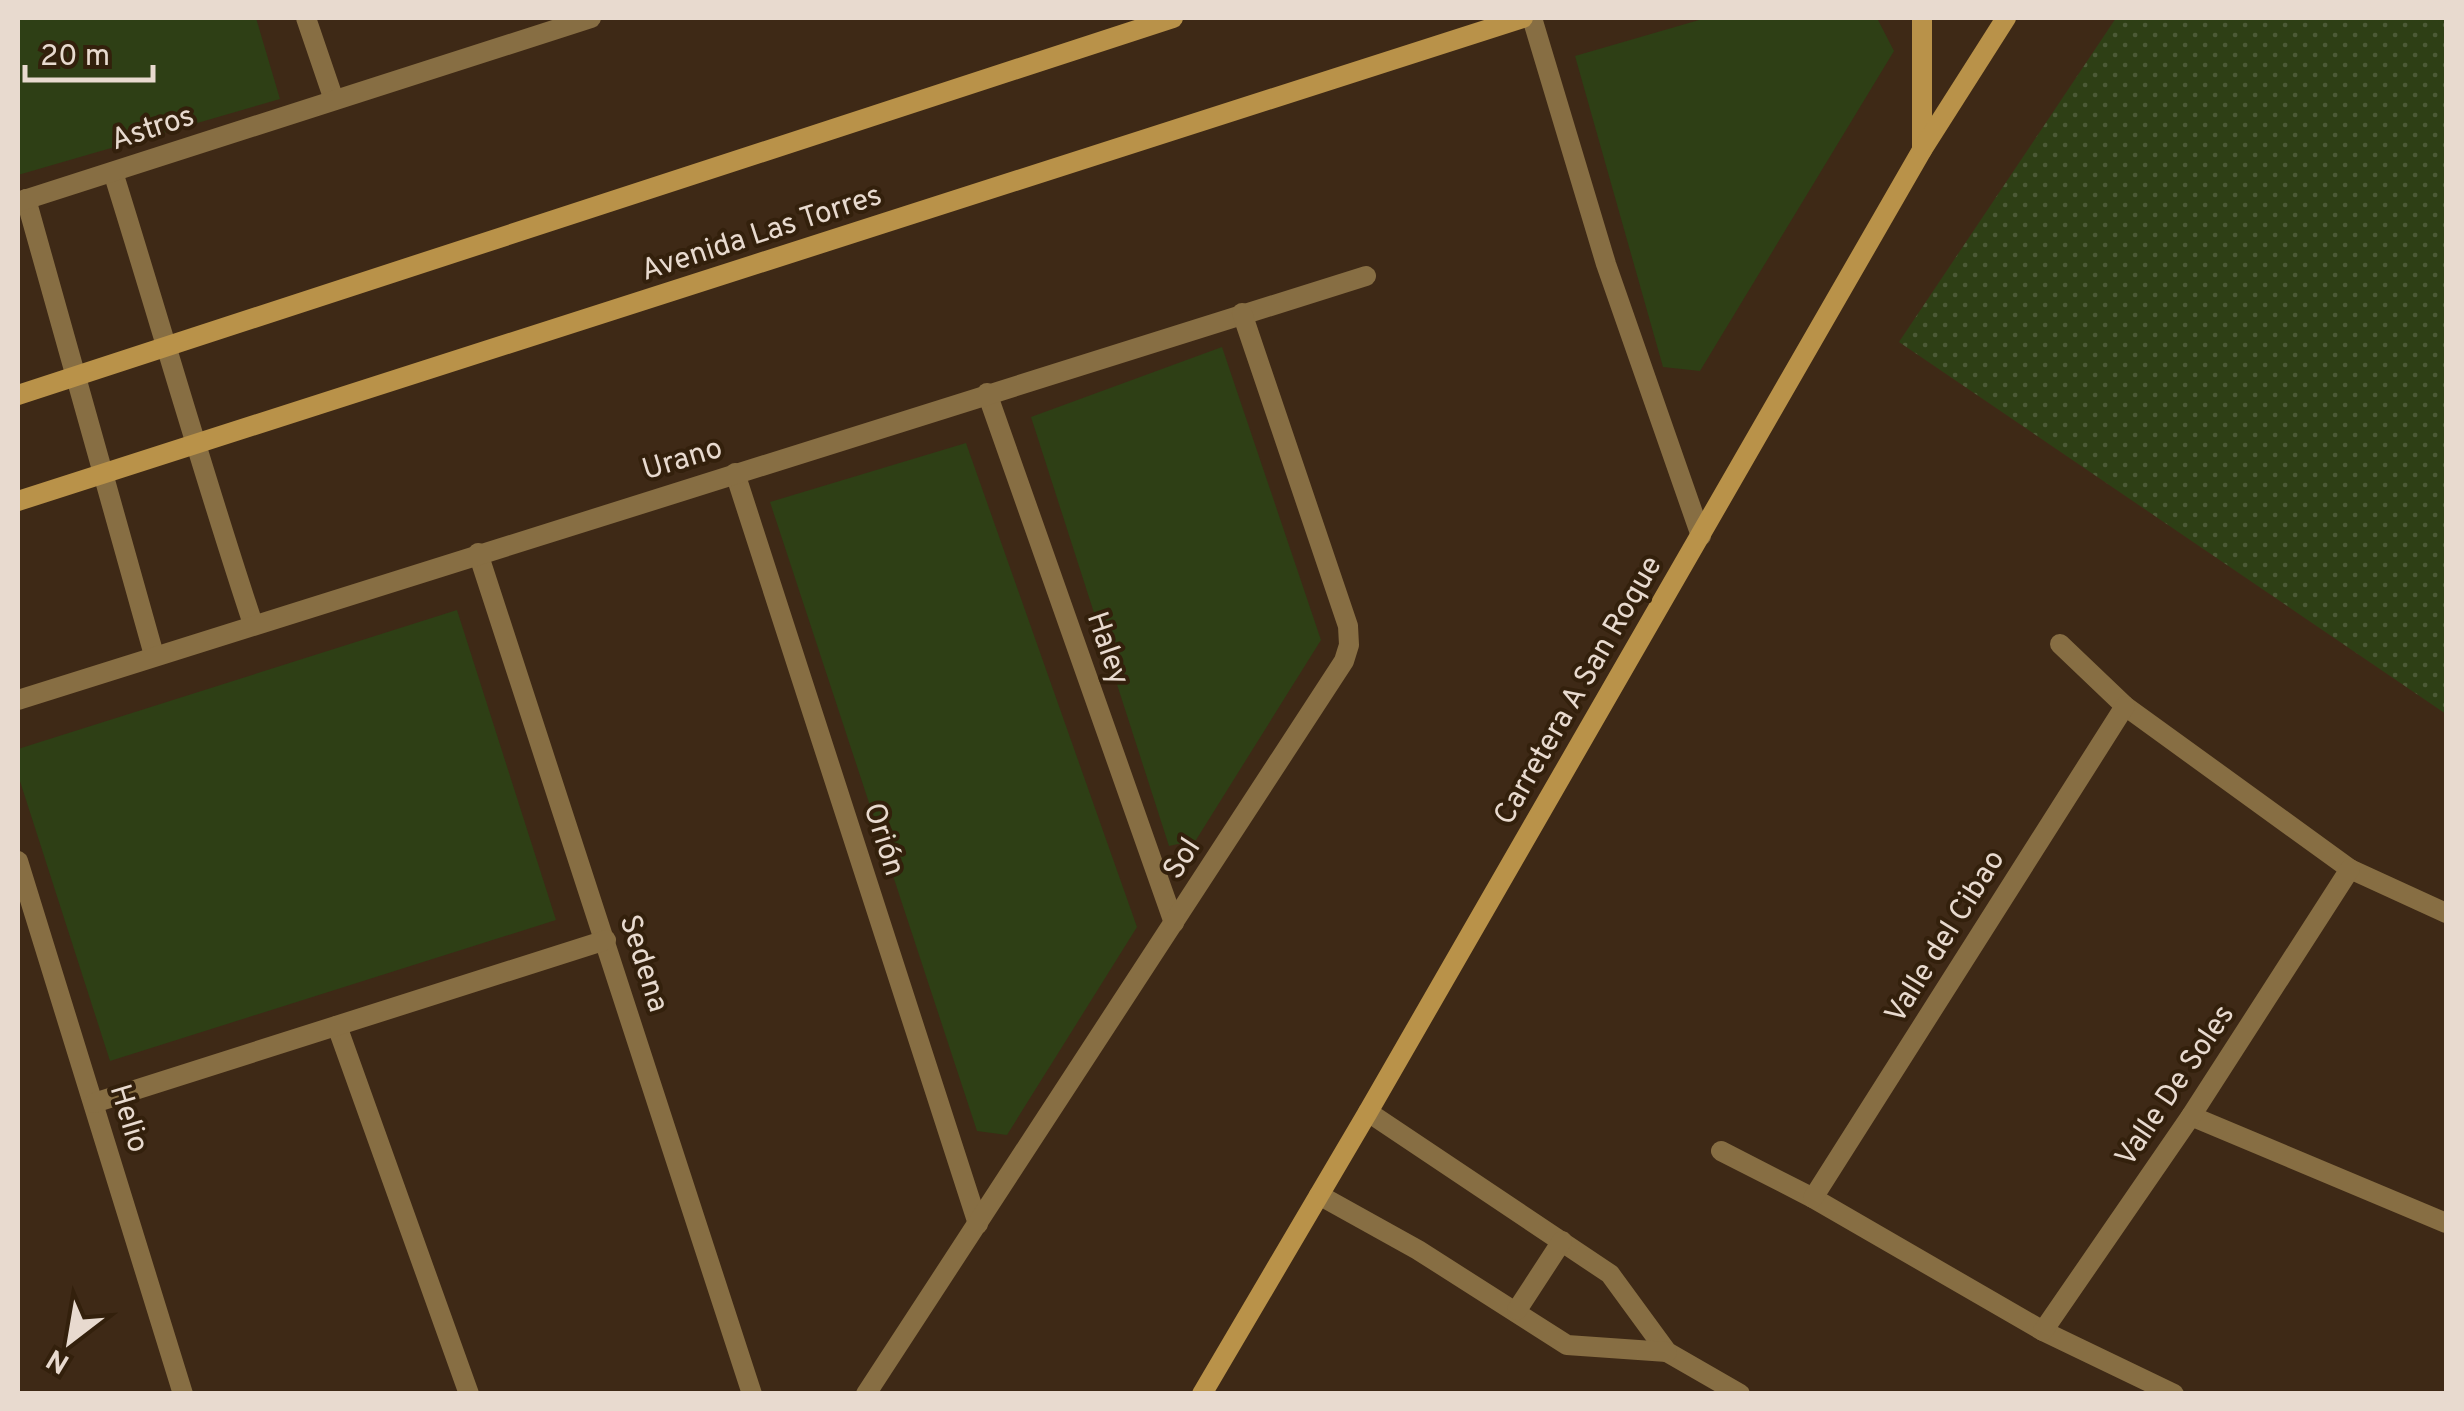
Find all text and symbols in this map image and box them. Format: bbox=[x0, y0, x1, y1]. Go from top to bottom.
scale bar bbox=[25, 20, 152, 82]
text: 20 m bbox=[40, 39, 110, 76]
street label: Astros bbox=[106, 99, 199, 160]
street label: Avenida Las Torres bbox=[637, 178, 887, 291]
street label: Urano bbox=[638, 431, 727, 490]
street label: Carretera A San Roque bbox=[1487, 550, 1671, 832]
street label: Haley bbox=[1077, 607, 1136, 690]
street label: Orión bbox=[853, 798, 912, 881]
street label: Sol bbox=[1156, 832, 1210, 887]
street label: Valle del Cibao bbox=[1878, 844, 2014, 1031]
street label: Sedena bbox=[610, 910, 676, 1017]
street label: Valle De Soles bbox=[2108, 998, 2244, 1174]
street label: Helio bbox=[100, 1080, 155, 1157]
north arrow bbox=[20, 1291, 120, 1391]
text: N bbox=[41, 1339, 77, 1380]

